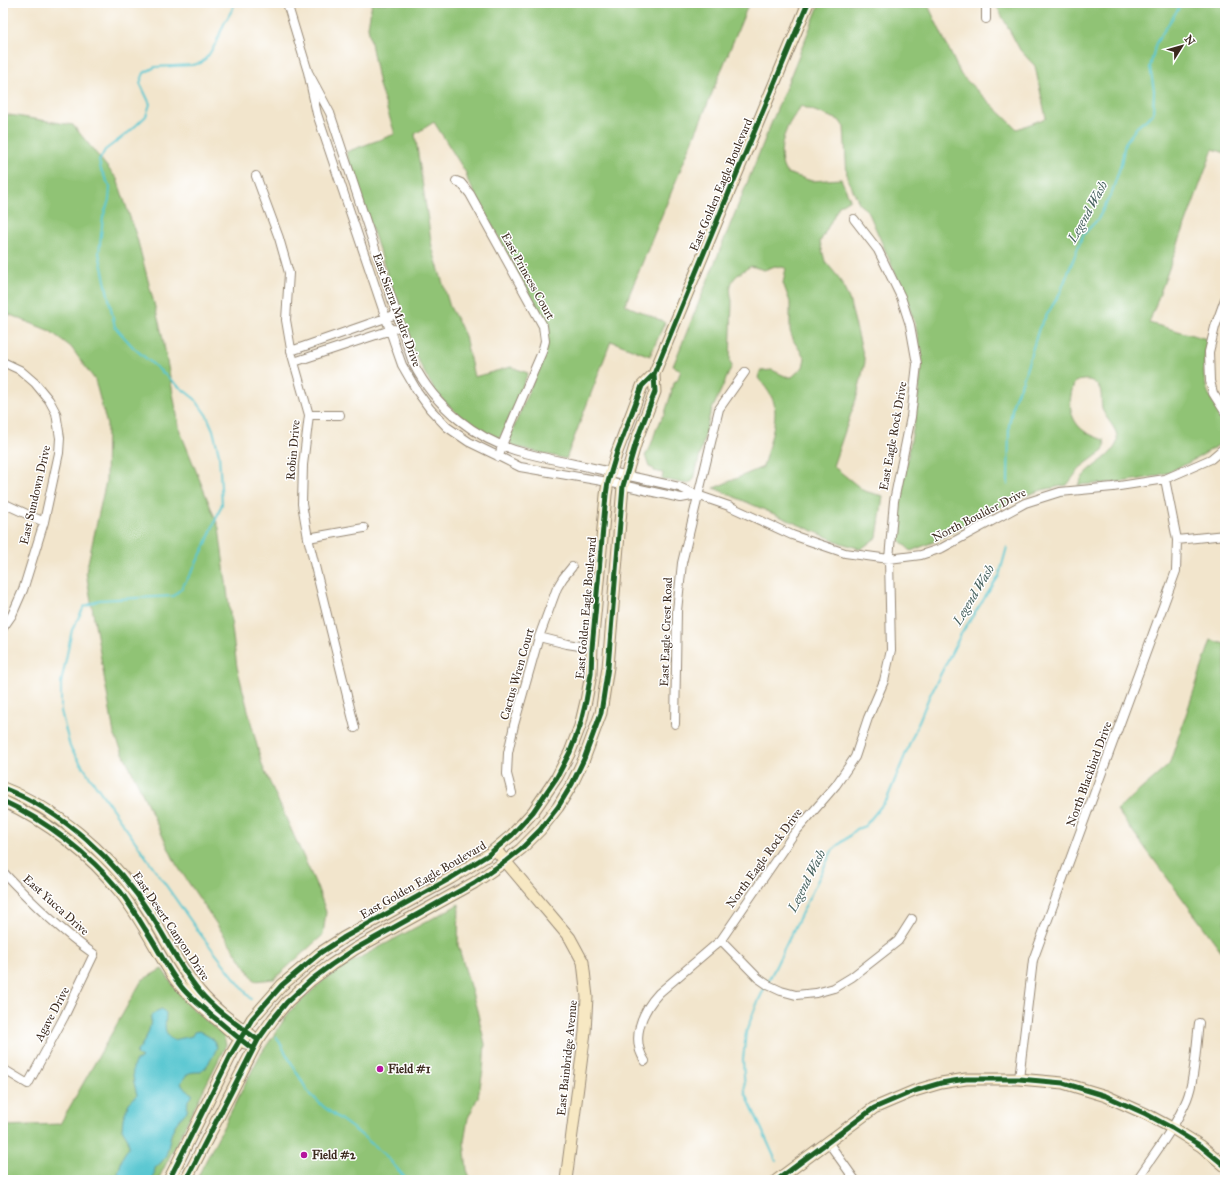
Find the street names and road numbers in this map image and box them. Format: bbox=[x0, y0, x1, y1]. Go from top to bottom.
street label: East Golden Eagle Boulevard bbox=[687, 116, 756, 254]
street label: East Princess Court bbox=[498, 230, 558, 322]
street label: East Sierra Madre Drive bbox=[370, 251, 424, 369]
street label: East Eagle Rock Drive bbox=[877, 380, 910, 492]
street label: Robin Drive bbox=[283, 419, 303, 481]
street label: East Sundown Drive bbox=[17, 444, 53, 546]
street label: North Boulder Drive bbox=[930, 485, 1028, 545]
street label: East Golden Eagle Boulevard bbox=[573, 536, 600, 680]
street label: East Eagle Crest Road bbox=[657, 577, 676, 687]
street label: Cactus Wren Court bbox=[497, 626, 537, 721]
street label: North Blackbird Drive bbox=[1063, 720, 1115, 828]
street label: North Eagle Rock Drive bbox=[723, 806, 806, 911]
street label: East Golden Eagle Boulevard bbox=[358, 838, 489, 923]
street label: East Desert Canyon Drive bbox=[129, 869, 213, 983]
street label: East Yucca Drive bbox=[20, 872, 92, 938]
street label: Agave Drive bbox=[31, 984, 73, 1045]
street label: East Bainbridge Avenue bbox=[554, 999, 581, 1117]

